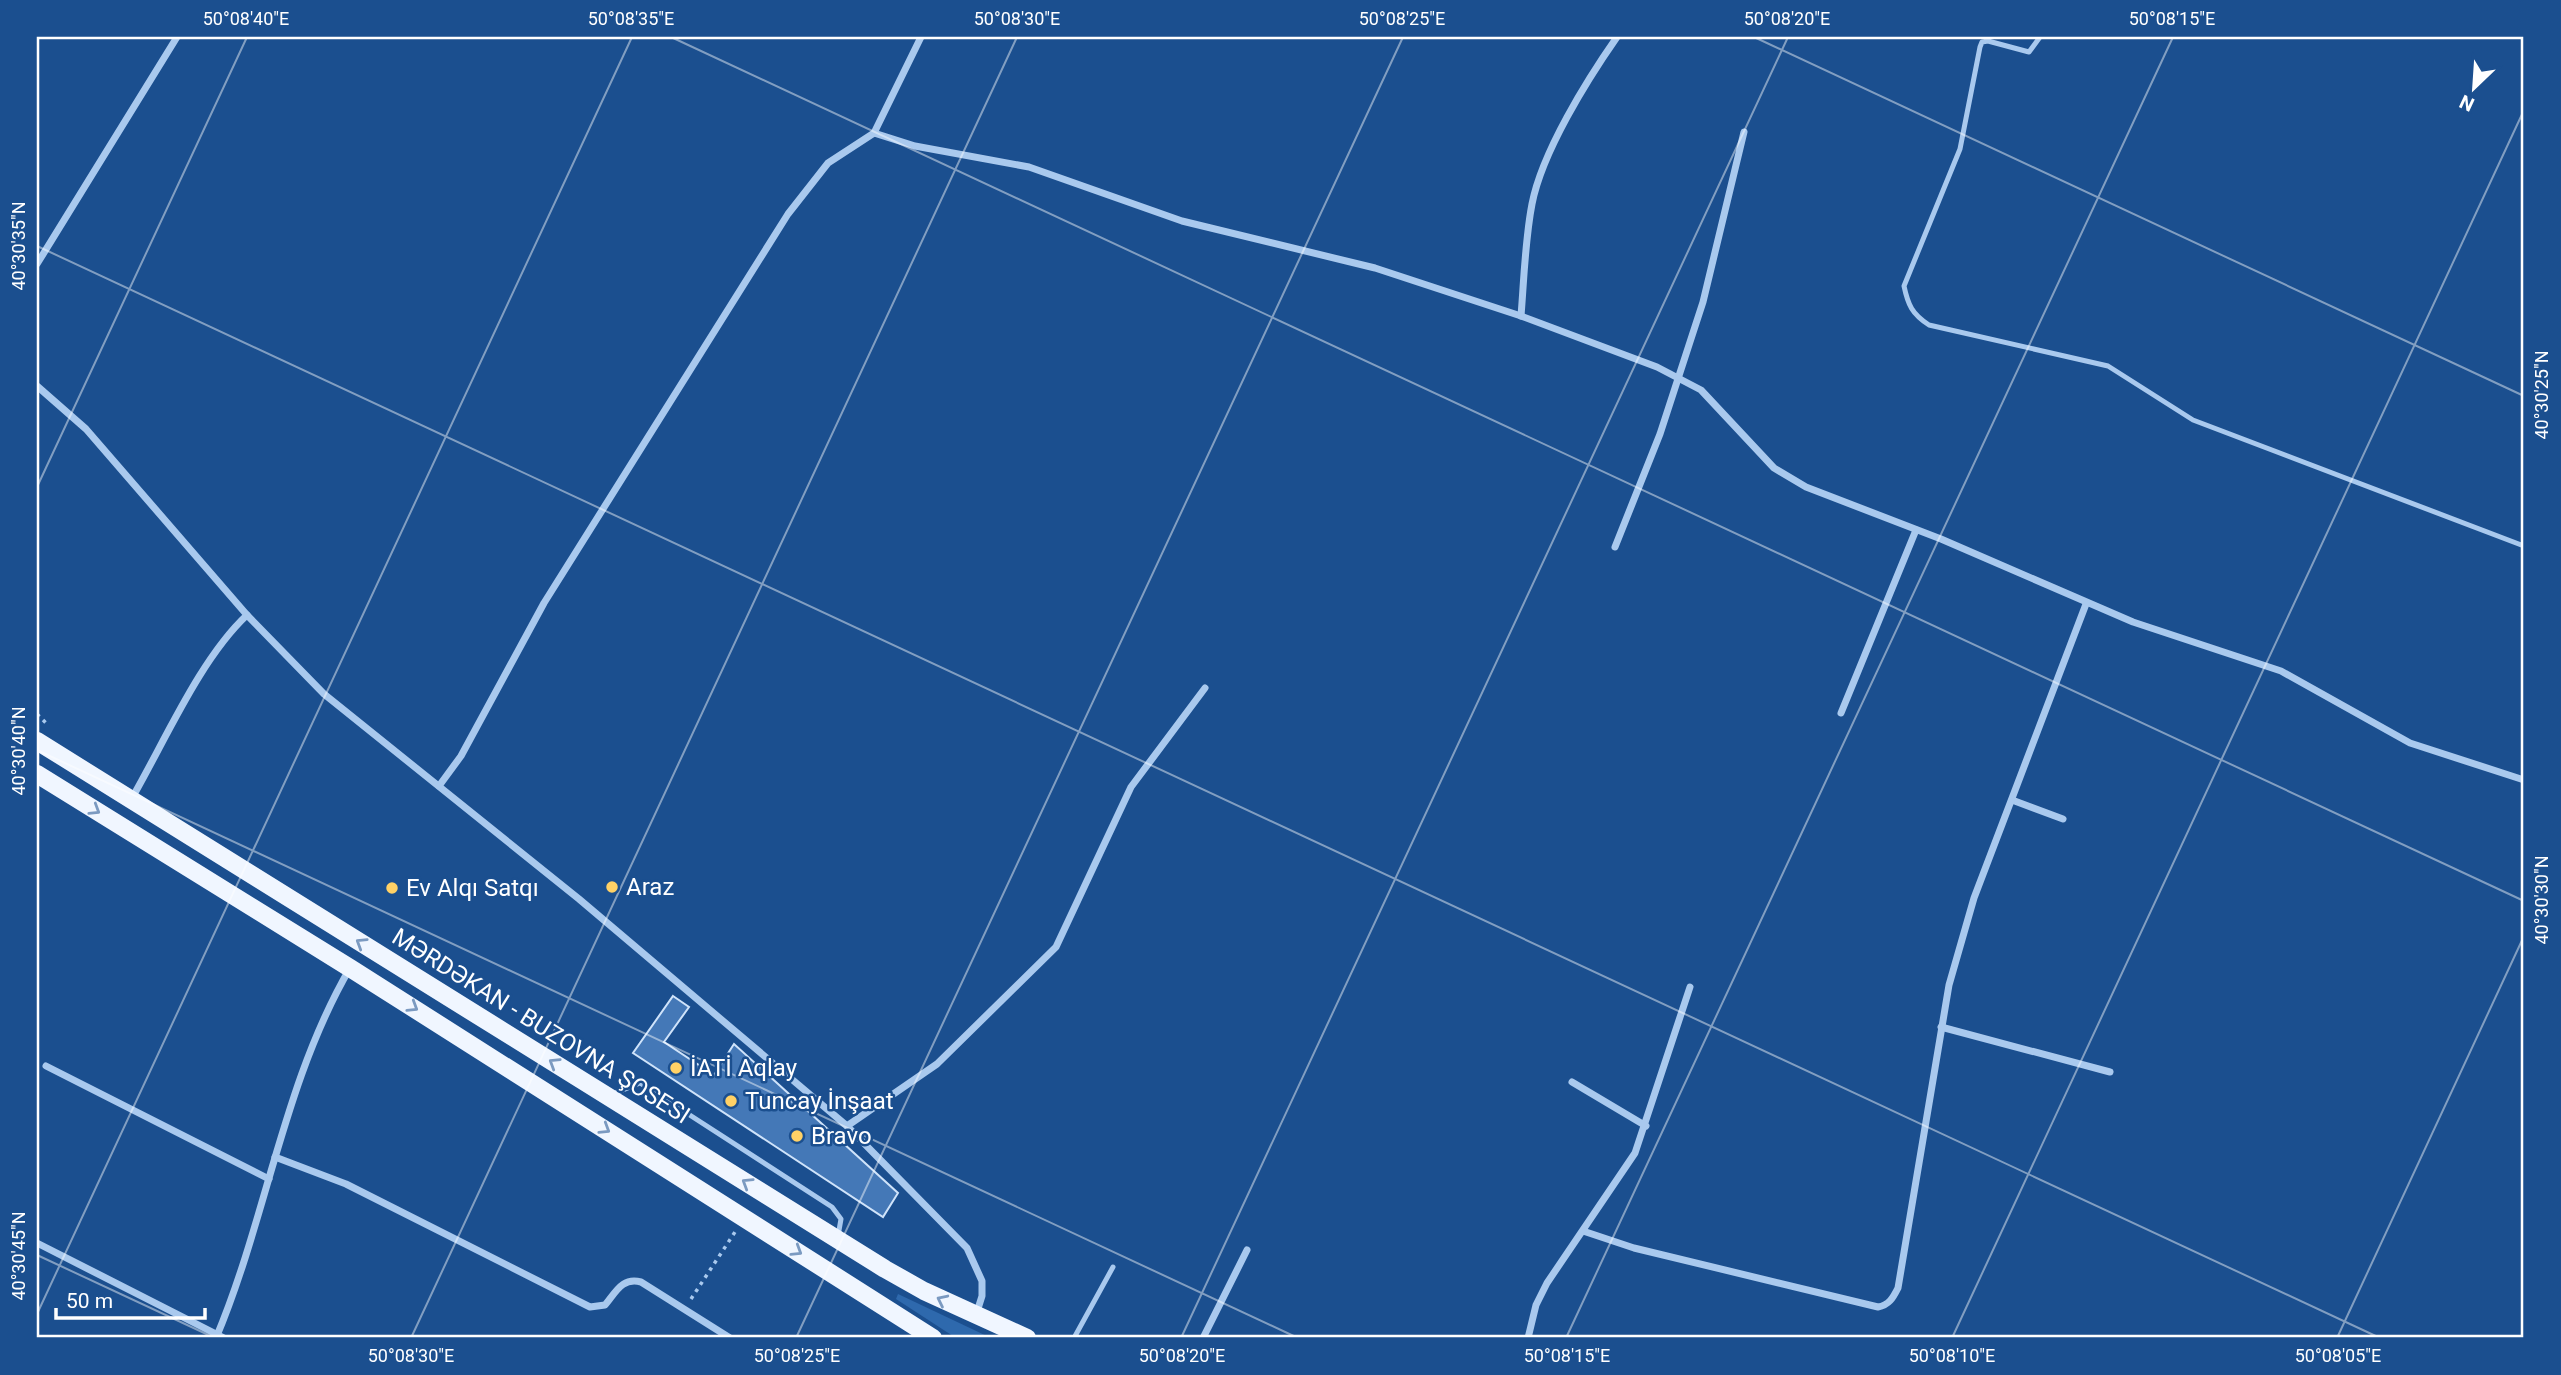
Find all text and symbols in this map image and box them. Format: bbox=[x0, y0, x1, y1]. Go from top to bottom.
text: 50°08'40"E bbox=[203, 8, 289, 29]
text: 50°08'35"E bbox=[588, 8, 674, 29]
text: 50°08'30"E bbox=[974, 8, 1060, 29]
text: 50°08'25"E bbox=[1359, 8, 1445, 29]
text: 50°08'20"E bbox=[1744, 8, 1830, 29]
text: 50°08'15"E bbox=[2129, 8, 2215, 29]
north arrow bbox=[2438, 52, 2508, 122]
text: N bbox=[2456, 90, 2478, 116]
text: 40°30'35"N bbox=[8, 201, 29, 291]
text: 40°30'25"N bbox=[2531, 350, 2552, 440]
text: 40°30'40"N bbox=[8, 706, 29, 796]
one-way arrow bbox=[87, 801, 100, 814]
text: 40°30'30"N bbox=[2531, 855, 2552, 945]
place label: Araz bbox=[626, 873, 674, 901]
place label: Ev Alqı Satqı bbox=[406, 874, 539, 902]
marker: Araz bbox=[604, 879, 620, 895]
marker: Ev Alqı Satqı bbox=[384, 880, 400, 896]
street label: MƏRDƏKAN - BUZOVNA ŞOSESI bbox=[387, 923, 695, 1129]
one-way arrow bbox=[355, 939, 368, 952]
one-way arrow bbox=[405, 999, 418, 1012]
place label: İATİ Aqlay bbox=[690, 1054, 798, 1082]
one-way arrow bbox=[548, 1059, 561, 1072]
marker: İATİ Aqlay bbox=[668, 1060, 684, 1076]
place label: Tuncay İnşaat bbox=[745, 1087, 894, 1115]
marker: Tuncay İnşaat bbox=[723, 1093, 739, 1109]
one-way arrow bbox=[597, 1120, 610, 1133]
place label: Bravo bbox=[811, 1122, 872, 1150]
marker: Bravo bbox=[789, 1128, 805, 1144]
one-way arrow bbox=[742, 1179, 755, 1192]
text: 40°30'45"N bbox=[8, 1211, 29, 1301]
one-way arrow bbox=[790, 1242, 803, 1255]
scale bar bbox=[56, 1277, 205, 1321]
text: 50 m bbox=[66, 1289, 113, 1313]
one-way arrow bbox=[937, 1294, 949, 1308]
text: 50°08'30"E bbox=[368, 1345, 454, 1366]
text: 50°08'25"E bbox=[754, 1345, 840, 1366]
text: 50°08'20"E bbox=[1139, 1345, 1225, 1366]
text: 50°08'15"E bbox=[1524, 1345, 1610, 1366]
text: 50°08'10"E bbox=[1909, 1345, 1995, 1366]
text: 50°08'05"E bbox=[2295, 1345, 2381, 1366]

